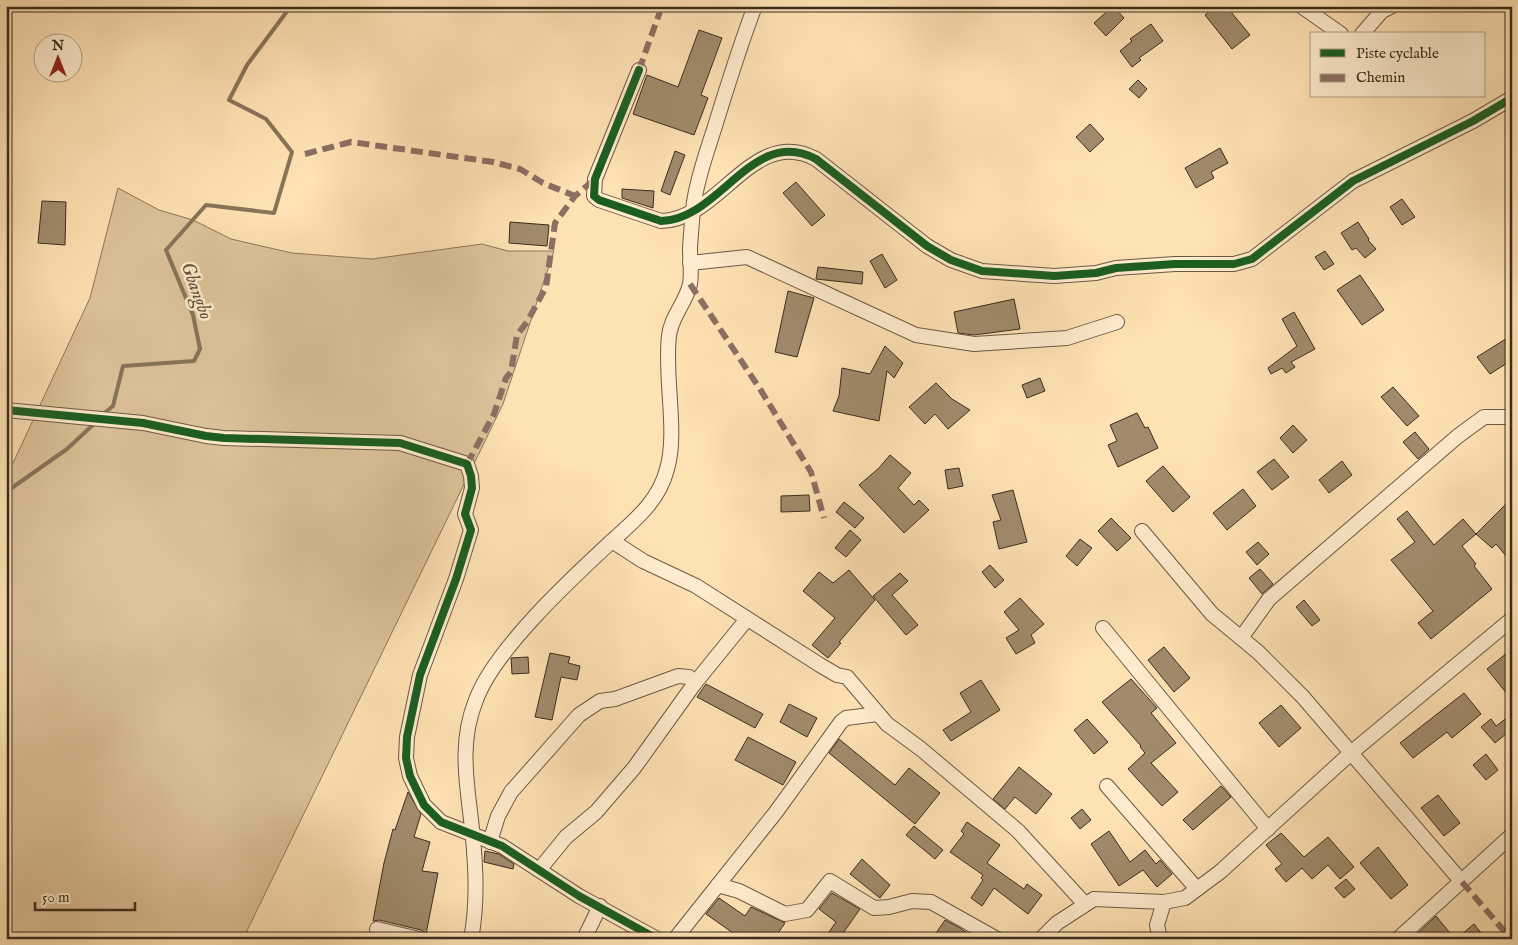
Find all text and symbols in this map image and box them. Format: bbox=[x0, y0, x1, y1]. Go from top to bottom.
north arrow bbox=[32, 32, 82, 82]
legend bbox=[1310, 32, 1486, 98]
text: N bbox=[51, 37, 64, 55]
text: Piste cyclable bbox=[1356, 44, 1439, 63]
text: Chemin bbox=[1356, 68, 1405, 87]
water label: Gbangbo bbox=[175, 259, 217, 323]
scale bar bbox=[35, 880, 135, 912]
text: 50 m bbox=[42, 888, 70, 907]

